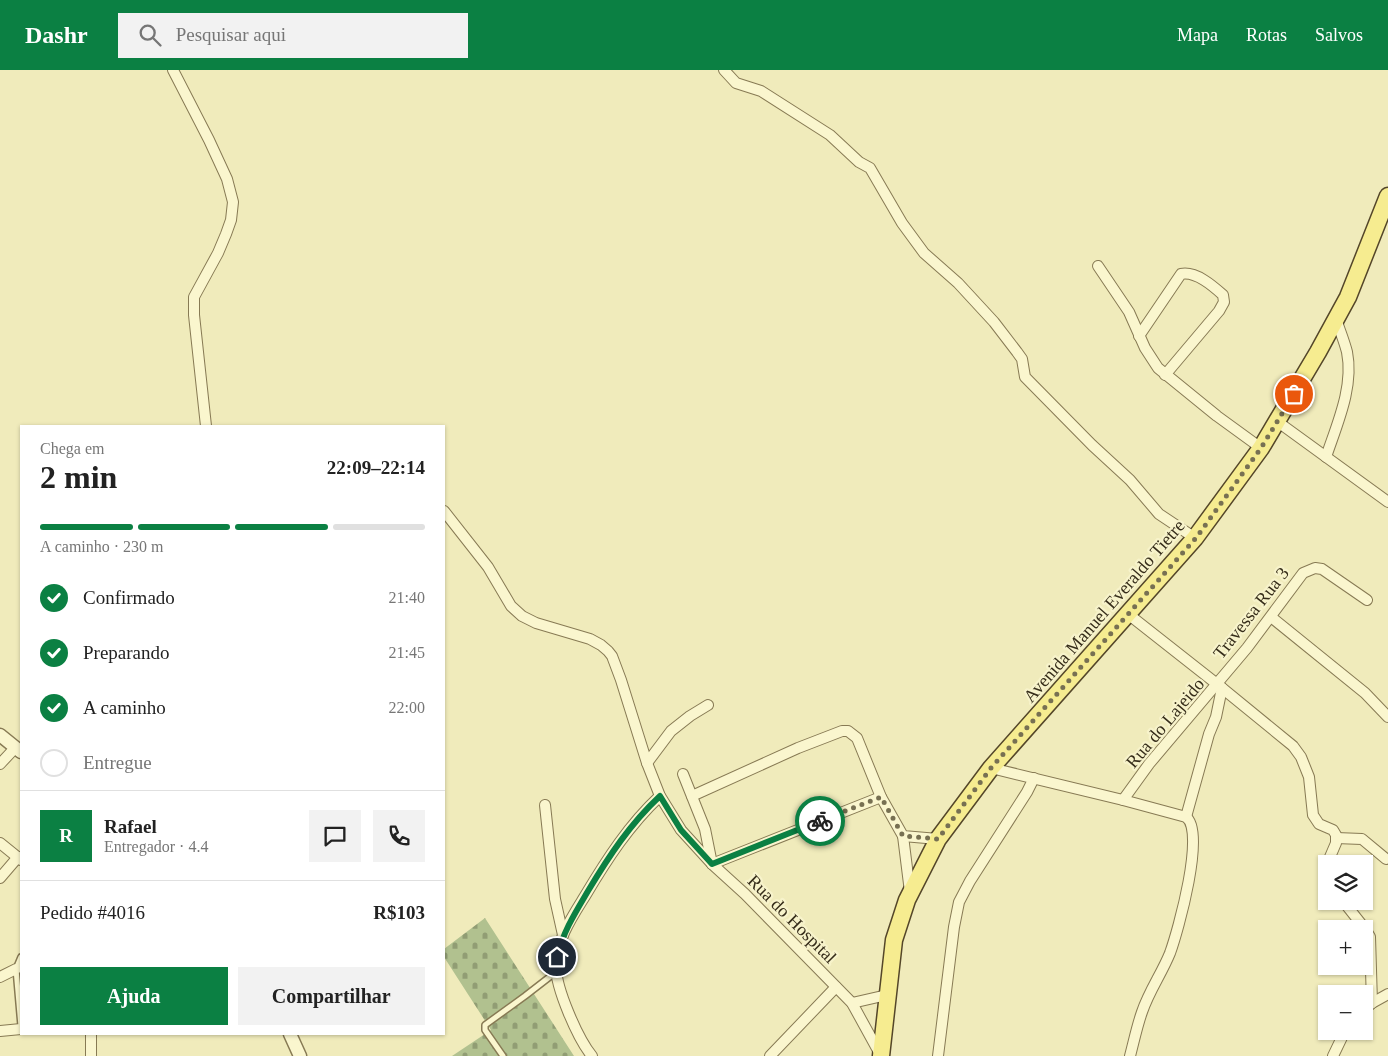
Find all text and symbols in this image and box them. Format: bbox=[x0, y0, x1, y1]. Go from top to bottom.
search box bbox=[118, 13, 468, 58]
icon: search bbox=[136, 21, 164, 49]
text: Dashr bbox=[25, 22, 88, 48]
text: Pesquisar aqui bbox=[176, 24, 286, 45]
text: Mapa bbox=[1177, 25, 1218, 45]
text: Rotas bbox=[1246, 25, 1287, 45]
text: Salvos bbox=[1315, 25, 1363, 45]
pin bbox=[1273, 373, 1315, 415]
icon: bag bbox=[1280, 380, 1308, 408]
text: Chega em bbox=[40, 440, 104, 457]
text: 22:09–22:14 bbox=[327, 457, 425, 478]
text: 2 min bbox=[40, 459, 117, 495]
street label: Avenida Manuel Everaldo Tietre bbox=[1019, 516, 1189, 706]
text: A caminho · 230 m bbox=[40, 538, 164, 555]
street label: Travessa Rua 3 bbox=[1209, 563, 1293, 663]
icon: check bbox=[40, 584, 68, 612]
text: Confirmado bbox=[83, 587, 175, 608]
text: 21:40 bbox=[389, 589, 425, 606]
icon: check bbox=[40, 639, 68, 667]
text: Preparando bbox=[83, 642, 170, 663]
text: 21:45 bbox=[389, 644, 425, 661]
street label: Rua do Lajeido bbox=[1122, 674, 1208, 772]
icon: check bbox=[40, 694, 68, 722]
text: A caminho bbox=[83, 697, 166, 718]
text: 22:00 bbox=[389, 699, 425, 716]
text: Entregue bbox=[83, 752, 152, 773]
courier bbox=[795, 796, 845, 846]
icon: bike bbox=[806, 807, 834, 835]
button: chat bbox=[309, 810, 361, 862]
button: phone bbox=[373, 810, 425, 862]
text: Rafael bbox=[104, 816, 157, 837]
text: R bbox=[59, 825, 73, 846]
text: Entregador · 4.4 bbox=[104, 838, 208, 855]
map controls bbox=[1318, 855, 1373, 1040]
button: layers bbox=[1318, 855, 1373, 910]
street label: Rua do Hospital bbox=[744, 871, 840, 967]
text: Pedido #4016 bbox=[40, 902, 145, 923]
text: R$103 bbox=[373, 902, 425, 923]
button: + bbox=[1318, 920, 1373, 975]
pin bbox=[536, 936, 578, 978]
icon: home bbox=[543, 943, 571, 971]
button: Ajuda bbox=[40, 967, 228, 1025]
button: Compartilhar bbox=[238, 967, 425, 1025]
button: − bbox=[1318, 985, 1373, 1040]

